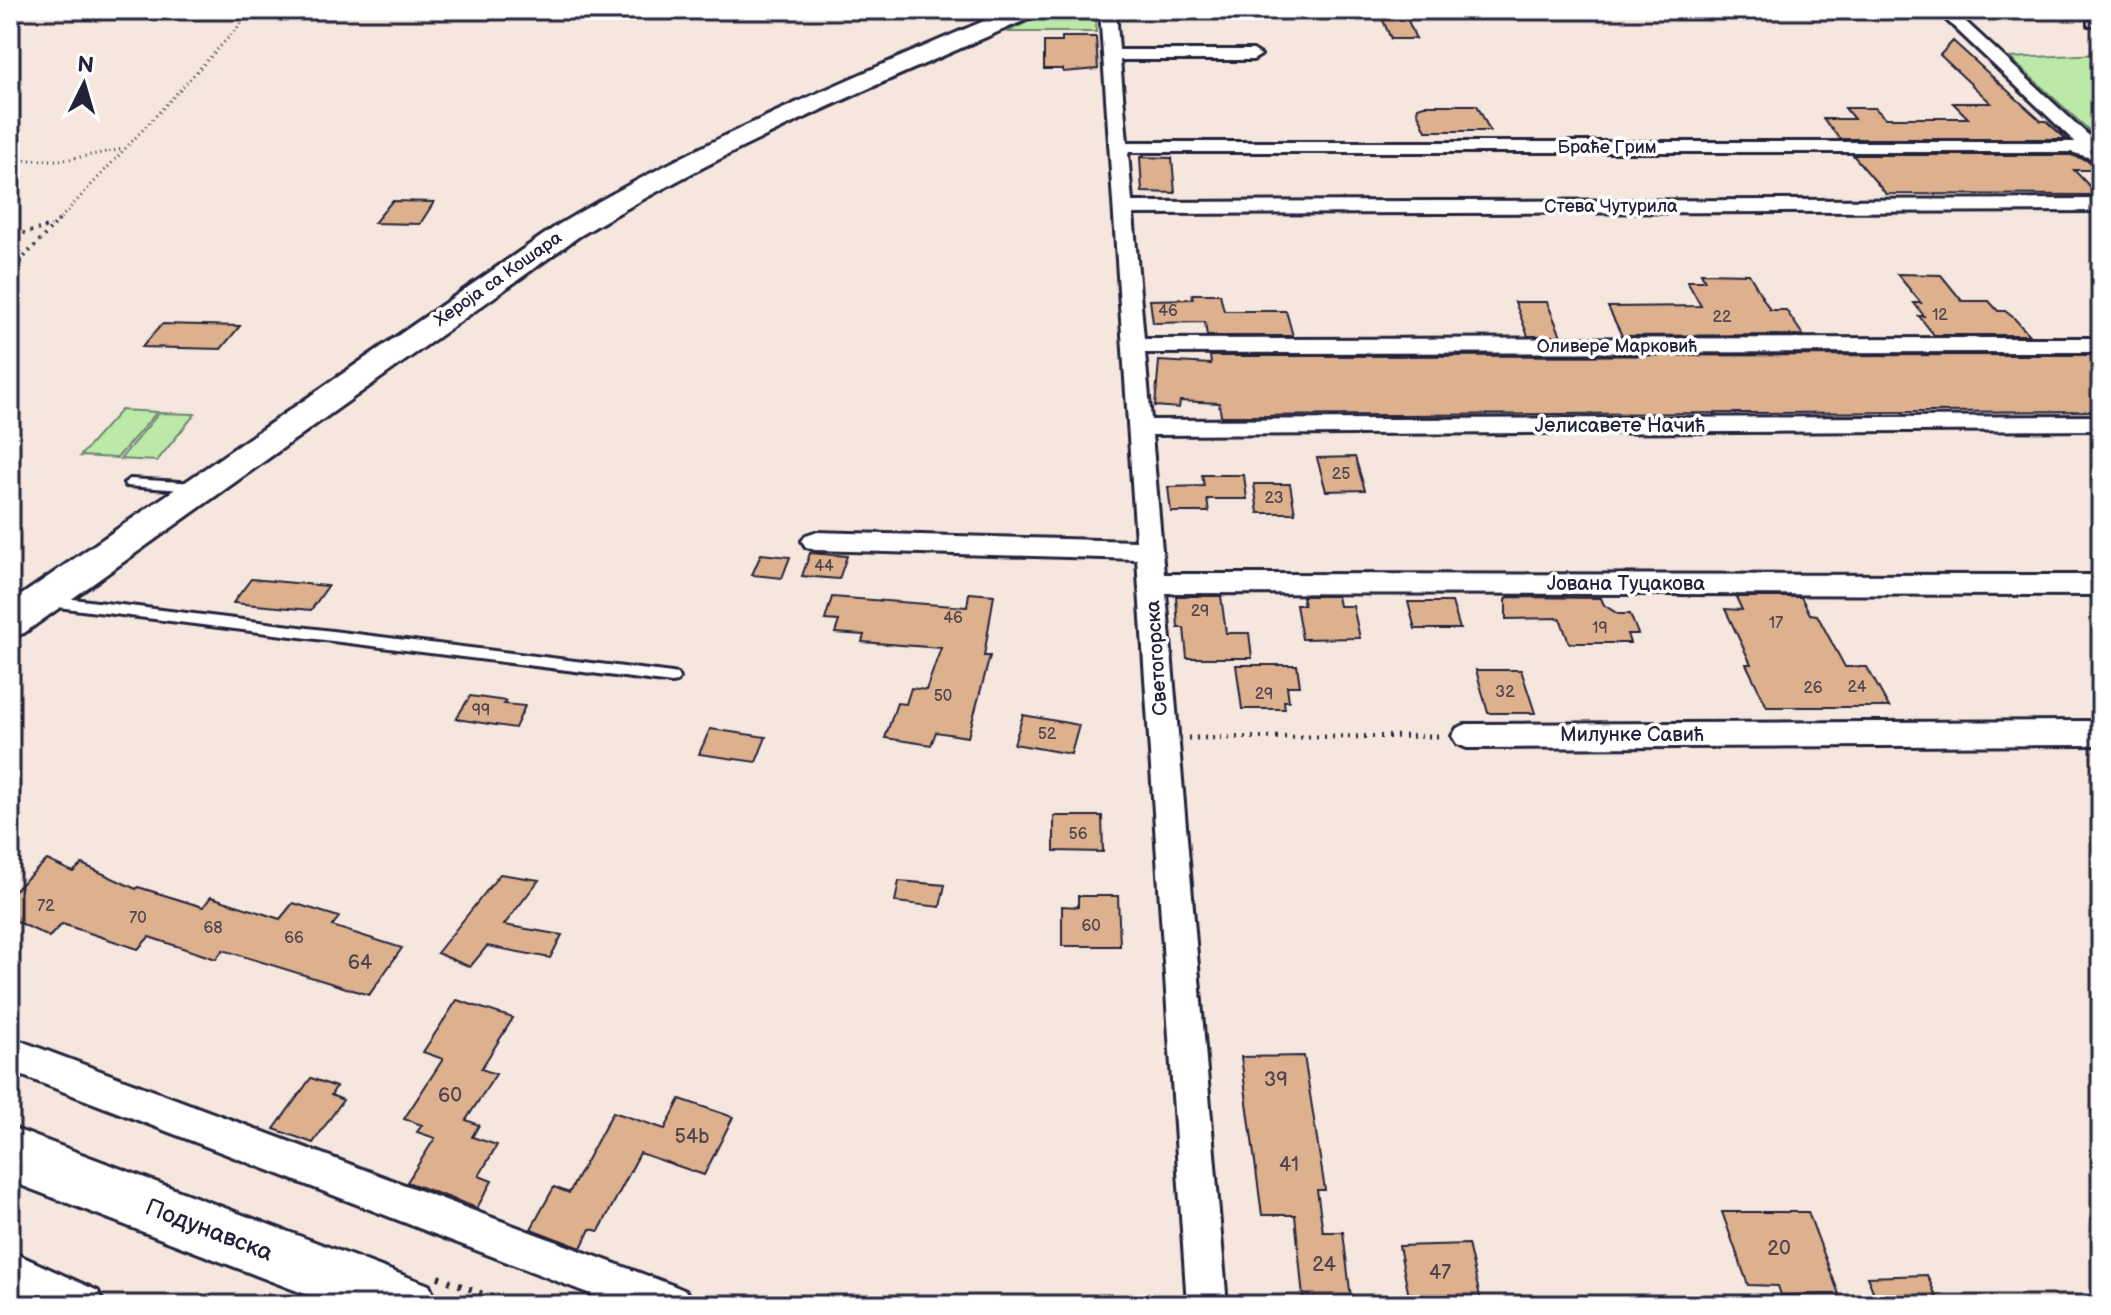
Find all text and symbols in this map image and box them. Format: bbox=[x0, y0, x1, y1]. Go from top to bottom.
north arrow bbox=[44, 44, 124, 124]
text: N bbox=[76, 51, 95, 80]
street label: Браће Грим bbox=[1557, 137, 1657, 158]
street label: Стева Чутурила bbox=[1544, 196, 1678, 217]
street label: Хероја са Кошара bbox=[430, 227, 566, 331]
house number: 46 bbox=[1158, 302, 1178, 321]
house number: 12 bbox=[1932, 306, 1948, 325]
house number: 22 bbox=[1713, 308, 1732, 327]
street label: Оливере Марковић bbox=[1537, 336, 1697, 357]
street label: Јелисавете Начић bbox=[1535, 414, 1705, 438]
house number: 25 bbox=[1332, 465, 1350, 484]
house number: 23 bbox=[1265, 489, 1284, 508]
house number: 44 bbox=[814, 557, 834, 576]
street label: Јована Туцакова bbox=[1547, 572, 1705, 596]
street label: Светогорска bbox=[1141, 599, 1173, 716]
house number: 29 bbox=[1191, 602, 1209, 621]
house number: 46 bbox=[943, 609, 963, 628]
house number: 17 bbox=[1769, 614, 1783, 633]
house number: 19 bbox=[1592, 619, 1608, 638]
house number: 24 bbox=[1848, 678, 1867, 697]
house number: 26 bbox=[1803, 679, 1823, 698]
house number: 32 bbox=[1495, 683, 1515, 702]
house number: 29 bbox=[1255, 685, 1273, 704]
house number: 50 bbox=[934, 687, 952, 706]
house number: 99 bbox=[472, 701, 490, 720]
street label: Милунке Савић bbox=[1560, 723, 1704, 747]
house number: 52 bbox=[1038, 725, 1057, 744]
house number: 56 bbox=[1069, 825, 1088, 844]
house number: 72 bbox=[37, 897, 55, 916]
house number: 70 bbox=[129, 909, 147, 928]
house number: 60 bbox=[1081, 917, 1101, 936]
house number: 68 bbox=[203, 919, 223, 938]
house number: 66 bbox=[284, 929, 304, 948]
house number: 64 bbox=[348, 951, 372, 975]
house number: 39 bbox=[1264, 1068, 1288, 1092]
house number: 60 bbox=[438, 1084, 462, 1108]
house number: 54b bbox=[675, 1125, 709, 1149]
house number: 41 bbox=[1279, 1153, 1299, 1177]
street label: Подунавска bbox=[141, 1192, 277, 1268]
house number: 20 bbox=[1767, 1237, 1791, 1261]
house number: 24 bbox=[1312, 1253, 1336, 1277]
house number: 47 bbox=[1429, 1261, 1451, 1285]

